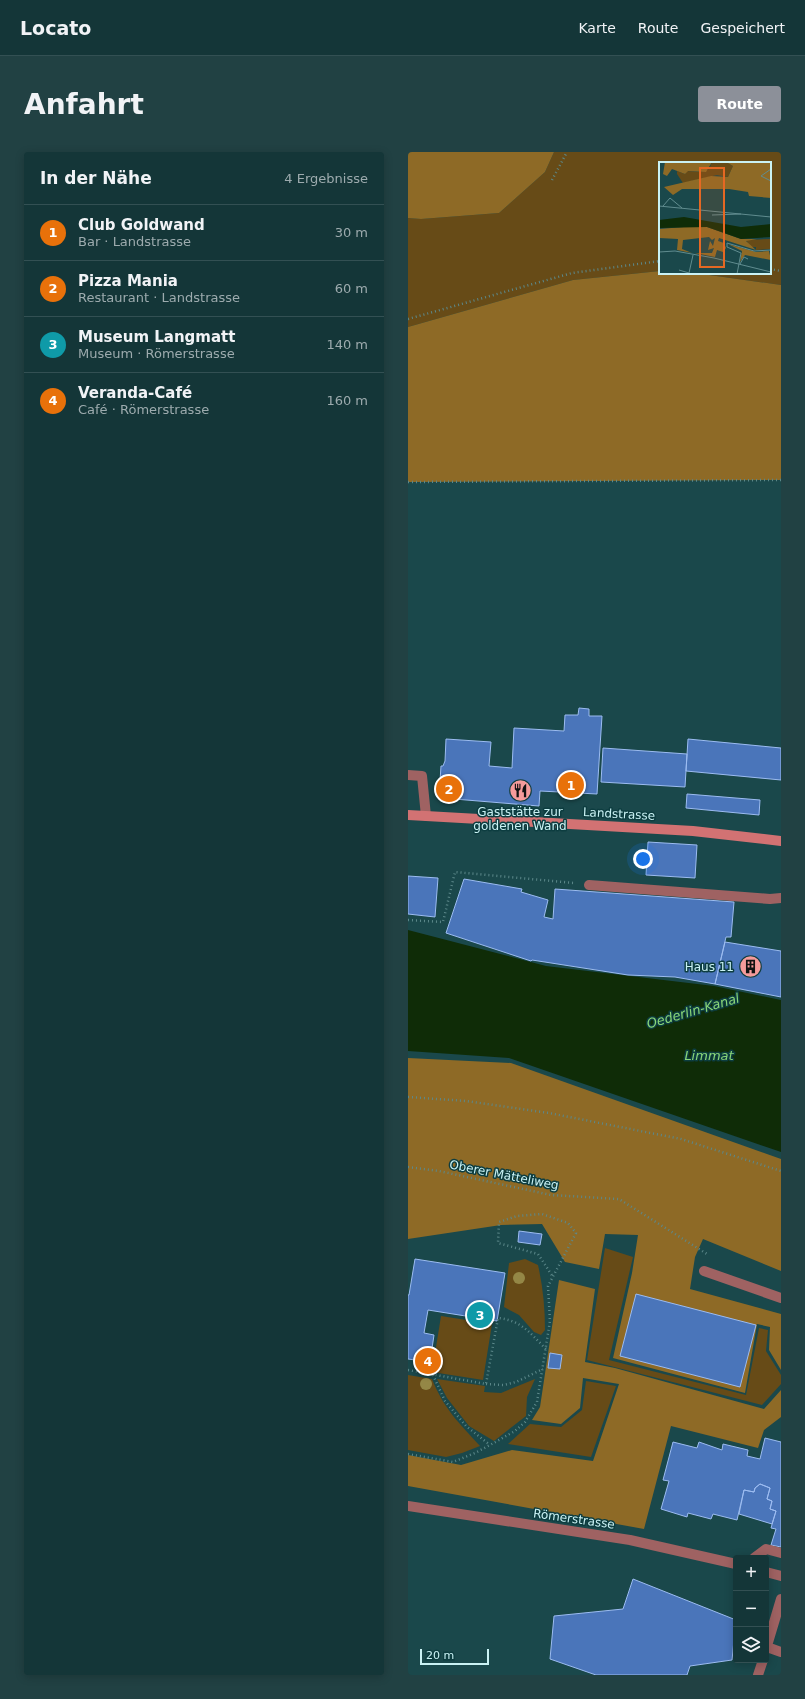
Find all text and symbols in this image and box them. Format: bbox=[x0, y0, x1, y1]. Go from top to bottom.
text: Locato bbox=[20, 17, 91, 39]
text: Karte bbox=[578, 20, 616, 36]
text: Route bbox=[638, 20, 678, 36]
text: Gespeichert bbox=[700, 20, 785, 36]
button: Route bbox=[698, 86, 781, 122]
text: Anfahrt bbox=[24, 88, 144, 121]
inset map bbox=[659, 162, 771, 274]
text: In der Nähe bbox=[40, 168, 152, 188]
text: 4 Ergebnisse bbox=[284, 171, 368, 186]
text: Club Goldwand bbox=[78, 216, 205, 234]
text: 1 bbox=[48, 225, 58, 240]
text: 30 m bbox=[335, 225, 368, 240]
text: Bar · Landstrasse bbox=[78, 234, 191, 249]
text: Pizza Mania bbox=[78, 272, 178, 290]
text: 2 bbox=[48, 281, 58, 296]
text: 60 m bbox=[335, 281, 368, 296]
text: Restaurant · Landstrasse bbox=[78, 290, 240, 305]
text: Museum Langmatt bbox=[78, 328, 235, 346]
text: 3 bbox=[48, 337, 58, 352]
text: 140 m bbox=[326, 337, 368, 352]
text: Museum · Römerstrasse bbox=[78, 346, 235, 361]
text: Veranda-Café bbox=[78, 384, 192, 402]
text: 4 bbox=[48, 393, 58, 408]
text: 160 m bbox=[326, 393, 368, 408]
text: Café · Römerstrasse bbox=[78, 402, 209, 417]
pin: 1 bbox=[558, 770, 584, 800]
pin: 2 bbox=[436, 774, 462, 804]
restaurant icon: Gaststätte zur goldenen Wand bbox=[507, 778, 533, 804]
place label: Gaststätte zur goldenen Wand bbox=[473, 805, 567, 833]
street label: Landstrasse bbox=[582, 805, 656, 823]
your location bbox=[633, 849, 653, 869]
building icon: Haus 11 bbox=[737, 954, 763, 980]
place label: Haus 11 bbox=[685, 960, 734, 974]
water label: Oederlin-Kanal bbox=[645, 990, 741, 1031]
water label: Limmat bbox=[684, 1048, 735, 1063]
street label: Oberer Mätteliweg bbox=[448, 1158, 560, 1192]
pin: 3 bbox=[467, 1300, 493, 1330]
pin: 4 bbox=[415, 1346, 441, 1376]
street label: Römerstrasse bbox=[532, 1506, 616, 1532]
map controls bbox=[733, 1555, 769, 1663]
button: + bbox=[733, 1555, 769, 1591]
button: − bbox=[733, 1591, 769, 1627]
button: layers bbox=[733, 1627, 769, 1663]
scale bar bbox=[420, 1647, 489, 1666]
text: 20 m bbox=[426, 1649, 454, 1662]

